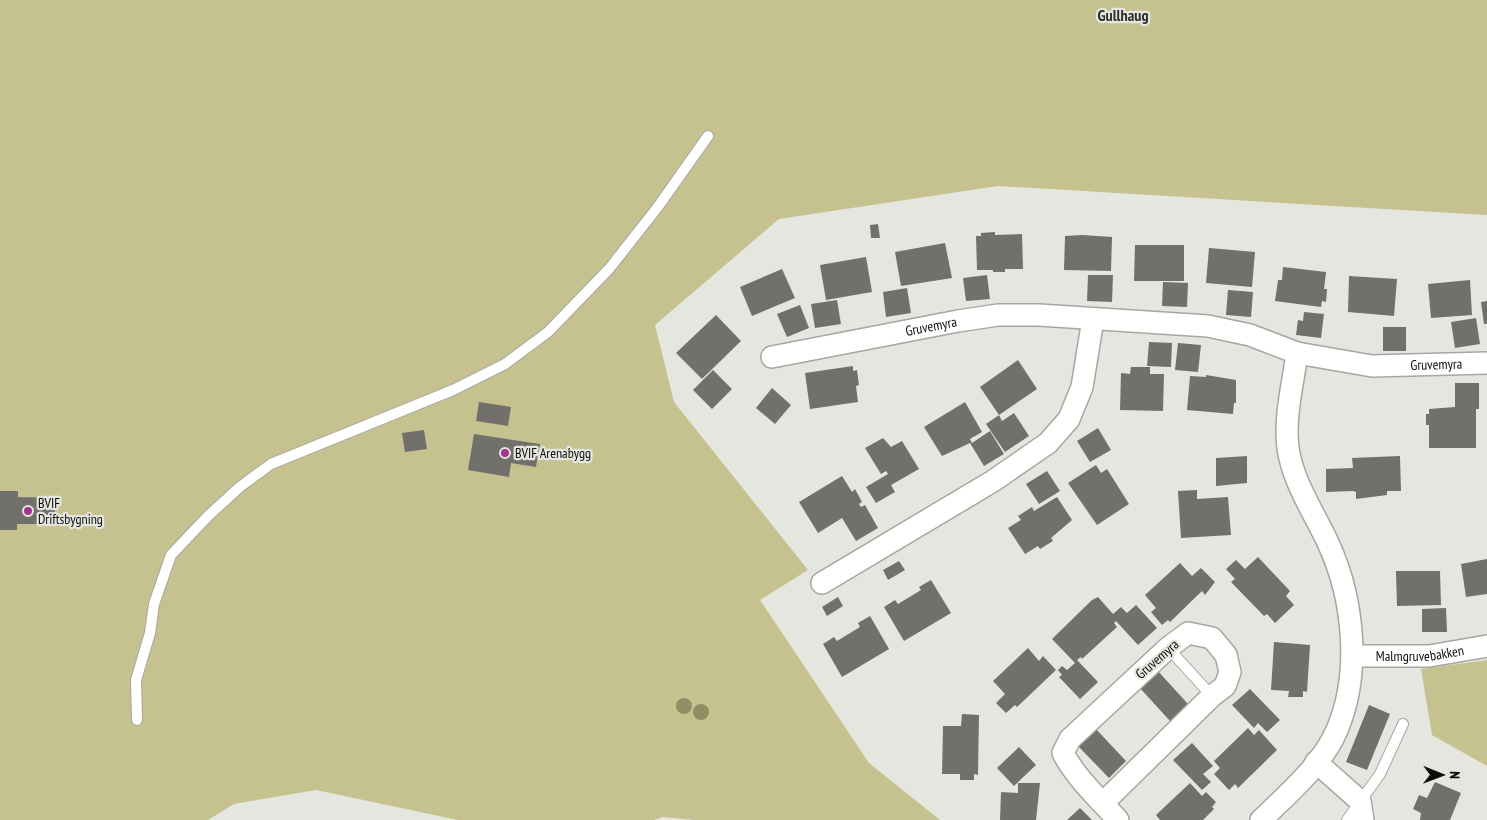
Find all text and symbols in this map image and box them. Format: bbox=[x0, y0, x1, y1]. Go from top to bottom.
district label: Gullhaug bbox=[1098, 5, 1148, 25]
street label: Gruvemyra bbox=[904, 312, 958, 340]
street label: Gruvemyra bbox=[1410, 355, 1462, 374]
place label: BVIF Arenabygg bbox=[515, 444, 591, 462]
marker: BVIF Arenabygg bbox=[499, 447, 511, 459]
place label: BVIF Driftsbygning bbox=[38, 494, 103, 528]
marker: BVIF Driftsbygning bbox=[22, 505, 34, 517]
street label: Gruvemyra bbox=[1132, 635, 1182, 683]
street label: Malmgruvebakken bbox=[1376, 641, 1465, 665]
north arrow bbox=[1417, 750, 1467, 800]
text: N bbox=[1446, 771, 1464, 779]

